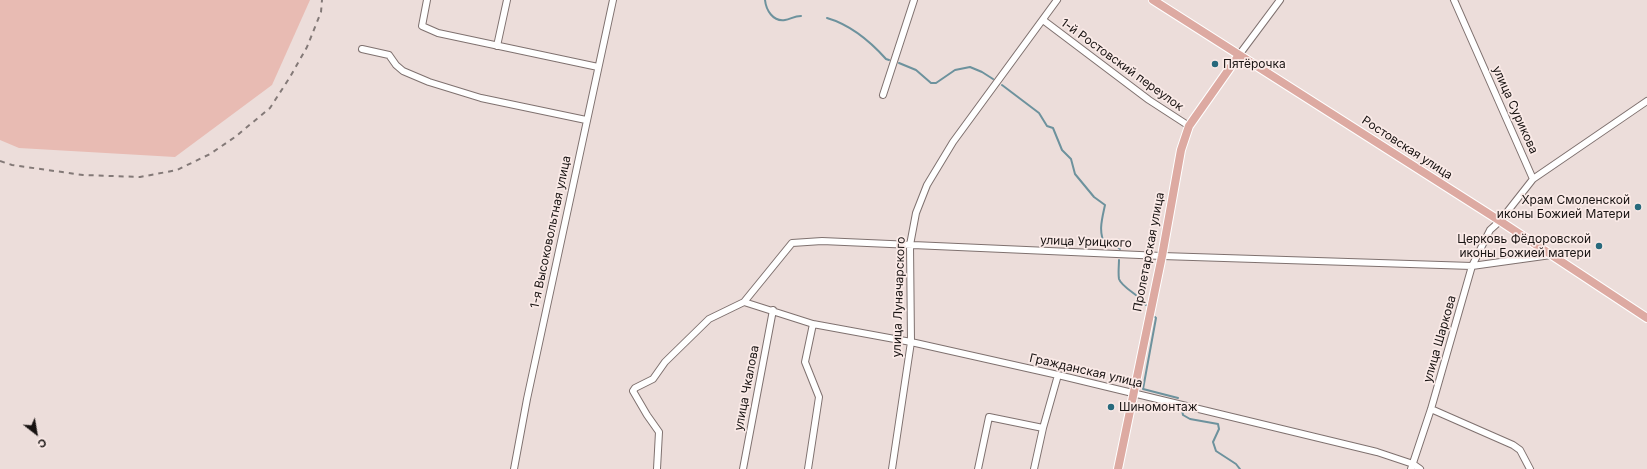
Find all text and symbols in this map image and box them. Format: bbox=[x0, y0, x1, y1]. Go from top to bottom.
street label: 1-й Ростовский переулок bbox=[1058, 16, 1186, 114]
place label: Пятёрочка bbox=[1223, 57, 1286, 71]
marker: Пятёрочка bbox=[1210, 59, 1220, 69]
street label: улица Сурикова bbox=[1489, 64, 1541, 156]
street label: Ростовская улица bbox=[1359, 113, 1455, 183]
street label: 1-я Высоковольтная улица bbox=[528, 154, 574, 310]
street label: Пролетарская улица bbox=[1130, 191, 1168, 313]
place label: Храм Смоленской иконы Божией Матери bbox=[1497, 193, 1630, 221]
marker: Храм Смоленской иконы Божией Матери bbox=[1633, 202, 1643, 212]
place label: Церковь Фёдоровской иконы Божией матери bbox=[1457, 232, 1591, 260]
street label: улица Урицкого bbox=[1040, 233, 1132, 251]
street label: улица Луначарского bbox=[890, 236, 908, 358]
marker: Церковь Фёдоровской иконы Божией матери bbox=[1594, 241, 1604, 251]
street label: улица Шаркова bbox=[1421, 294, 1459, 384]
street label: улица Чкалова bbox=[732, 344, 762, 432]
street label: Гражданская улица bbox=[1028, 351, 1144, 391]
place label: Шиномонтаж bbox=[1119, 400, 1197, 414]
marker: Шиномонтаж bbox=[1106, 402, 1116, 412]
north arrow bbox=[16, 413, 56, 453]
text: С bbox=[35, 435, 49, 451]

